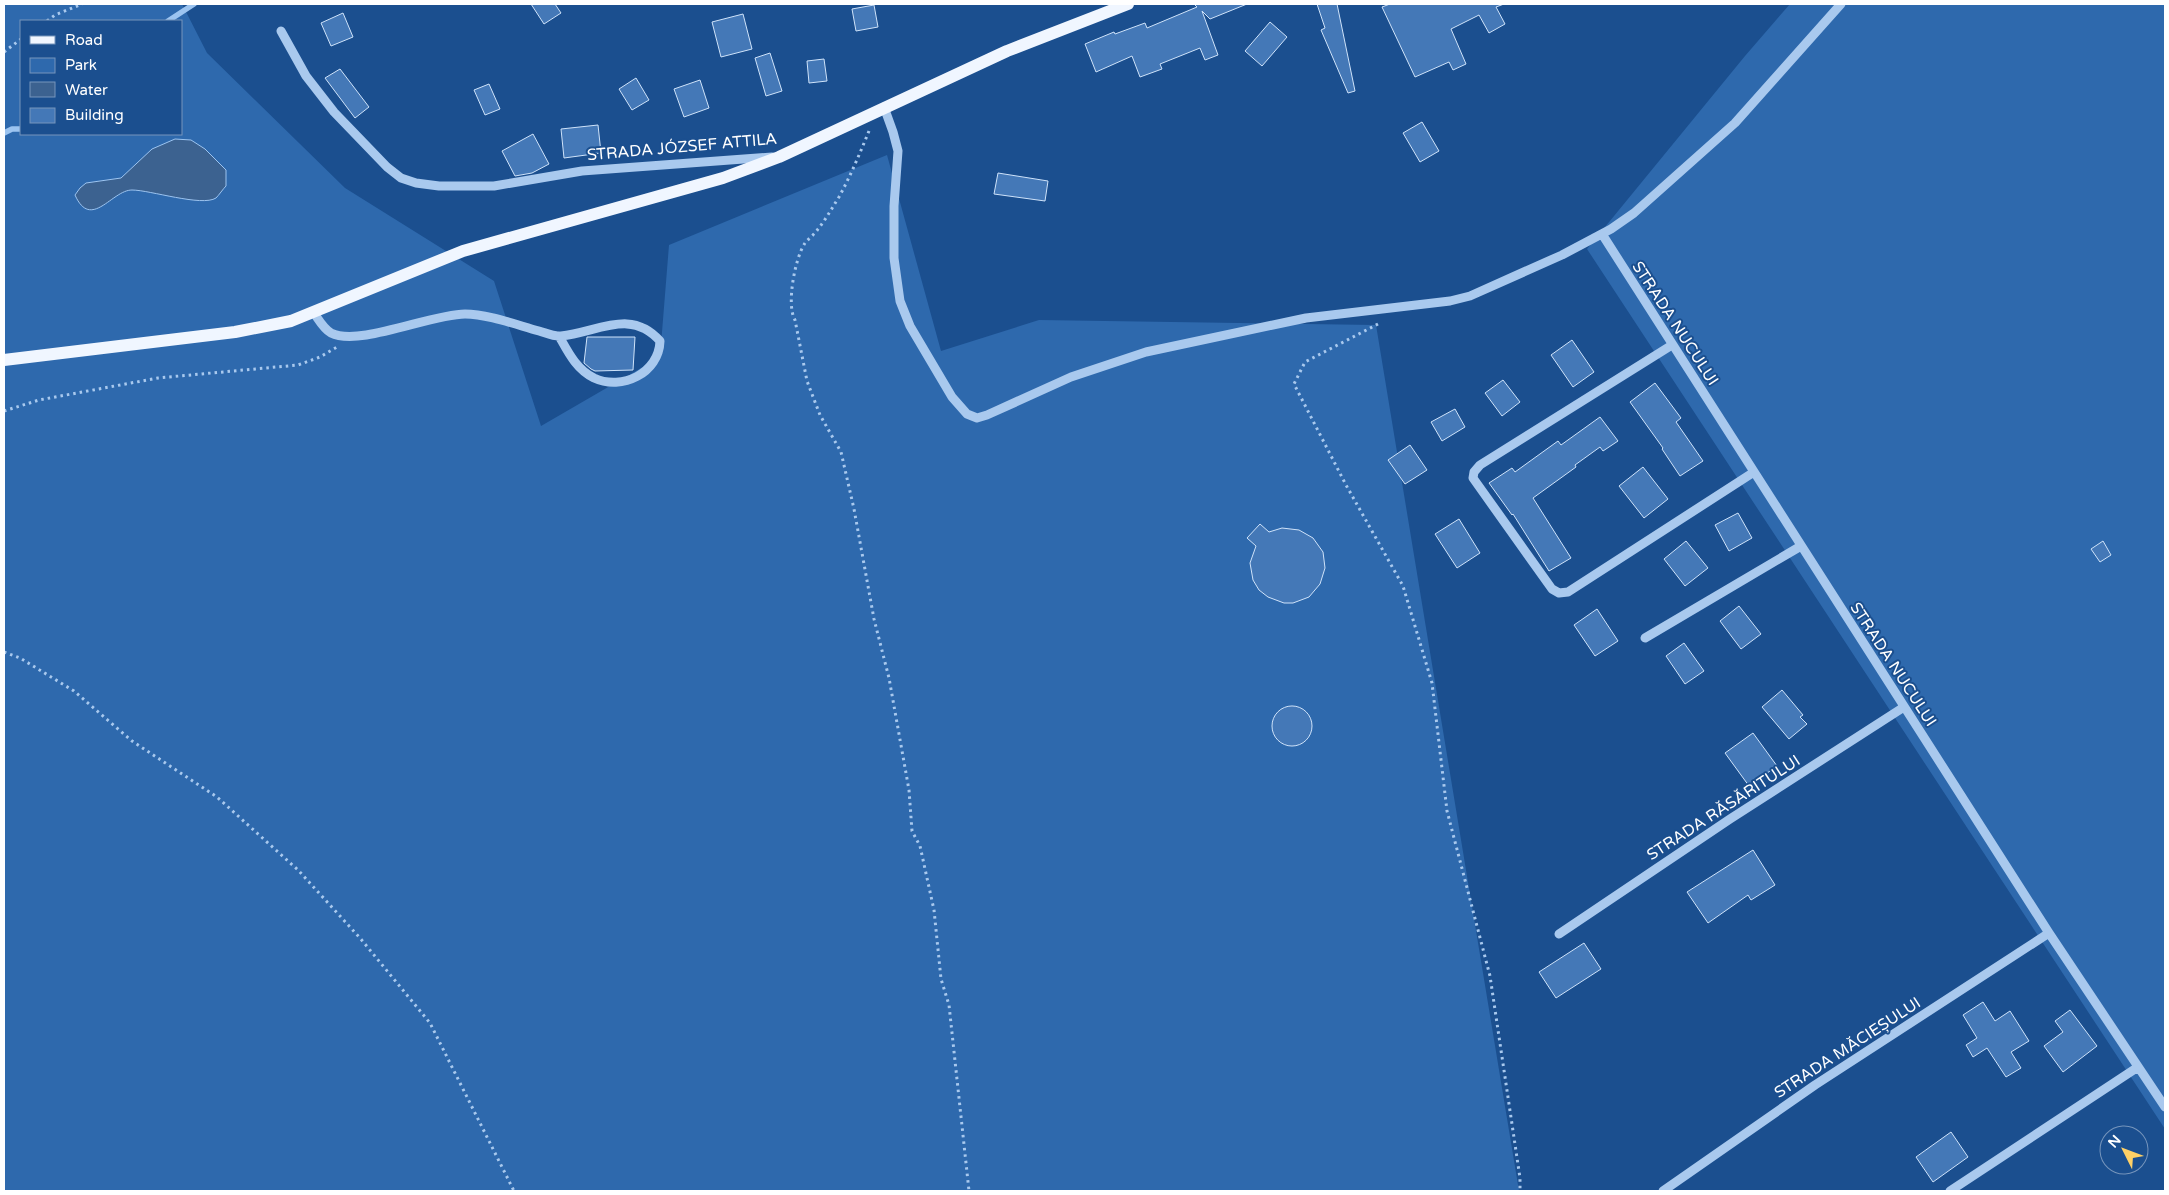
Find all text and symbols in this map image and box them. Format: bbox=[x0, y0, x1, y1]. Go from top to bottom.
legend bbox=[20, 20, 182, 135]
text: Road bbox=[65, 31, 103, 49]
text: Park bbox=[65, 56, 97, 74]
text: Water bbox=[65, 81, 108, 99]
text: Building bbox=[65, 106, 124, 124]
street label: STRADA JÓZSEF ATTILA bbox=[586, 129, 778, 165]
street label: STRADA NUCULUI bbox=[1628, 258, 1723, 389]
street label: STRADA NUCULUI bbox=[1846, 599, 1941, 730]
street label: STRADA RĂSĂRITULUI bbox=[1643, 751, 1804, 865]
street label: STRADA MĂCIEȘULUI bbox=[1770, 993, 1925, 1103]
north arrow bbox=[2099, 1125, 2149, 1175]
text: N bbox=[2105, 1132, 2125, 1152]

